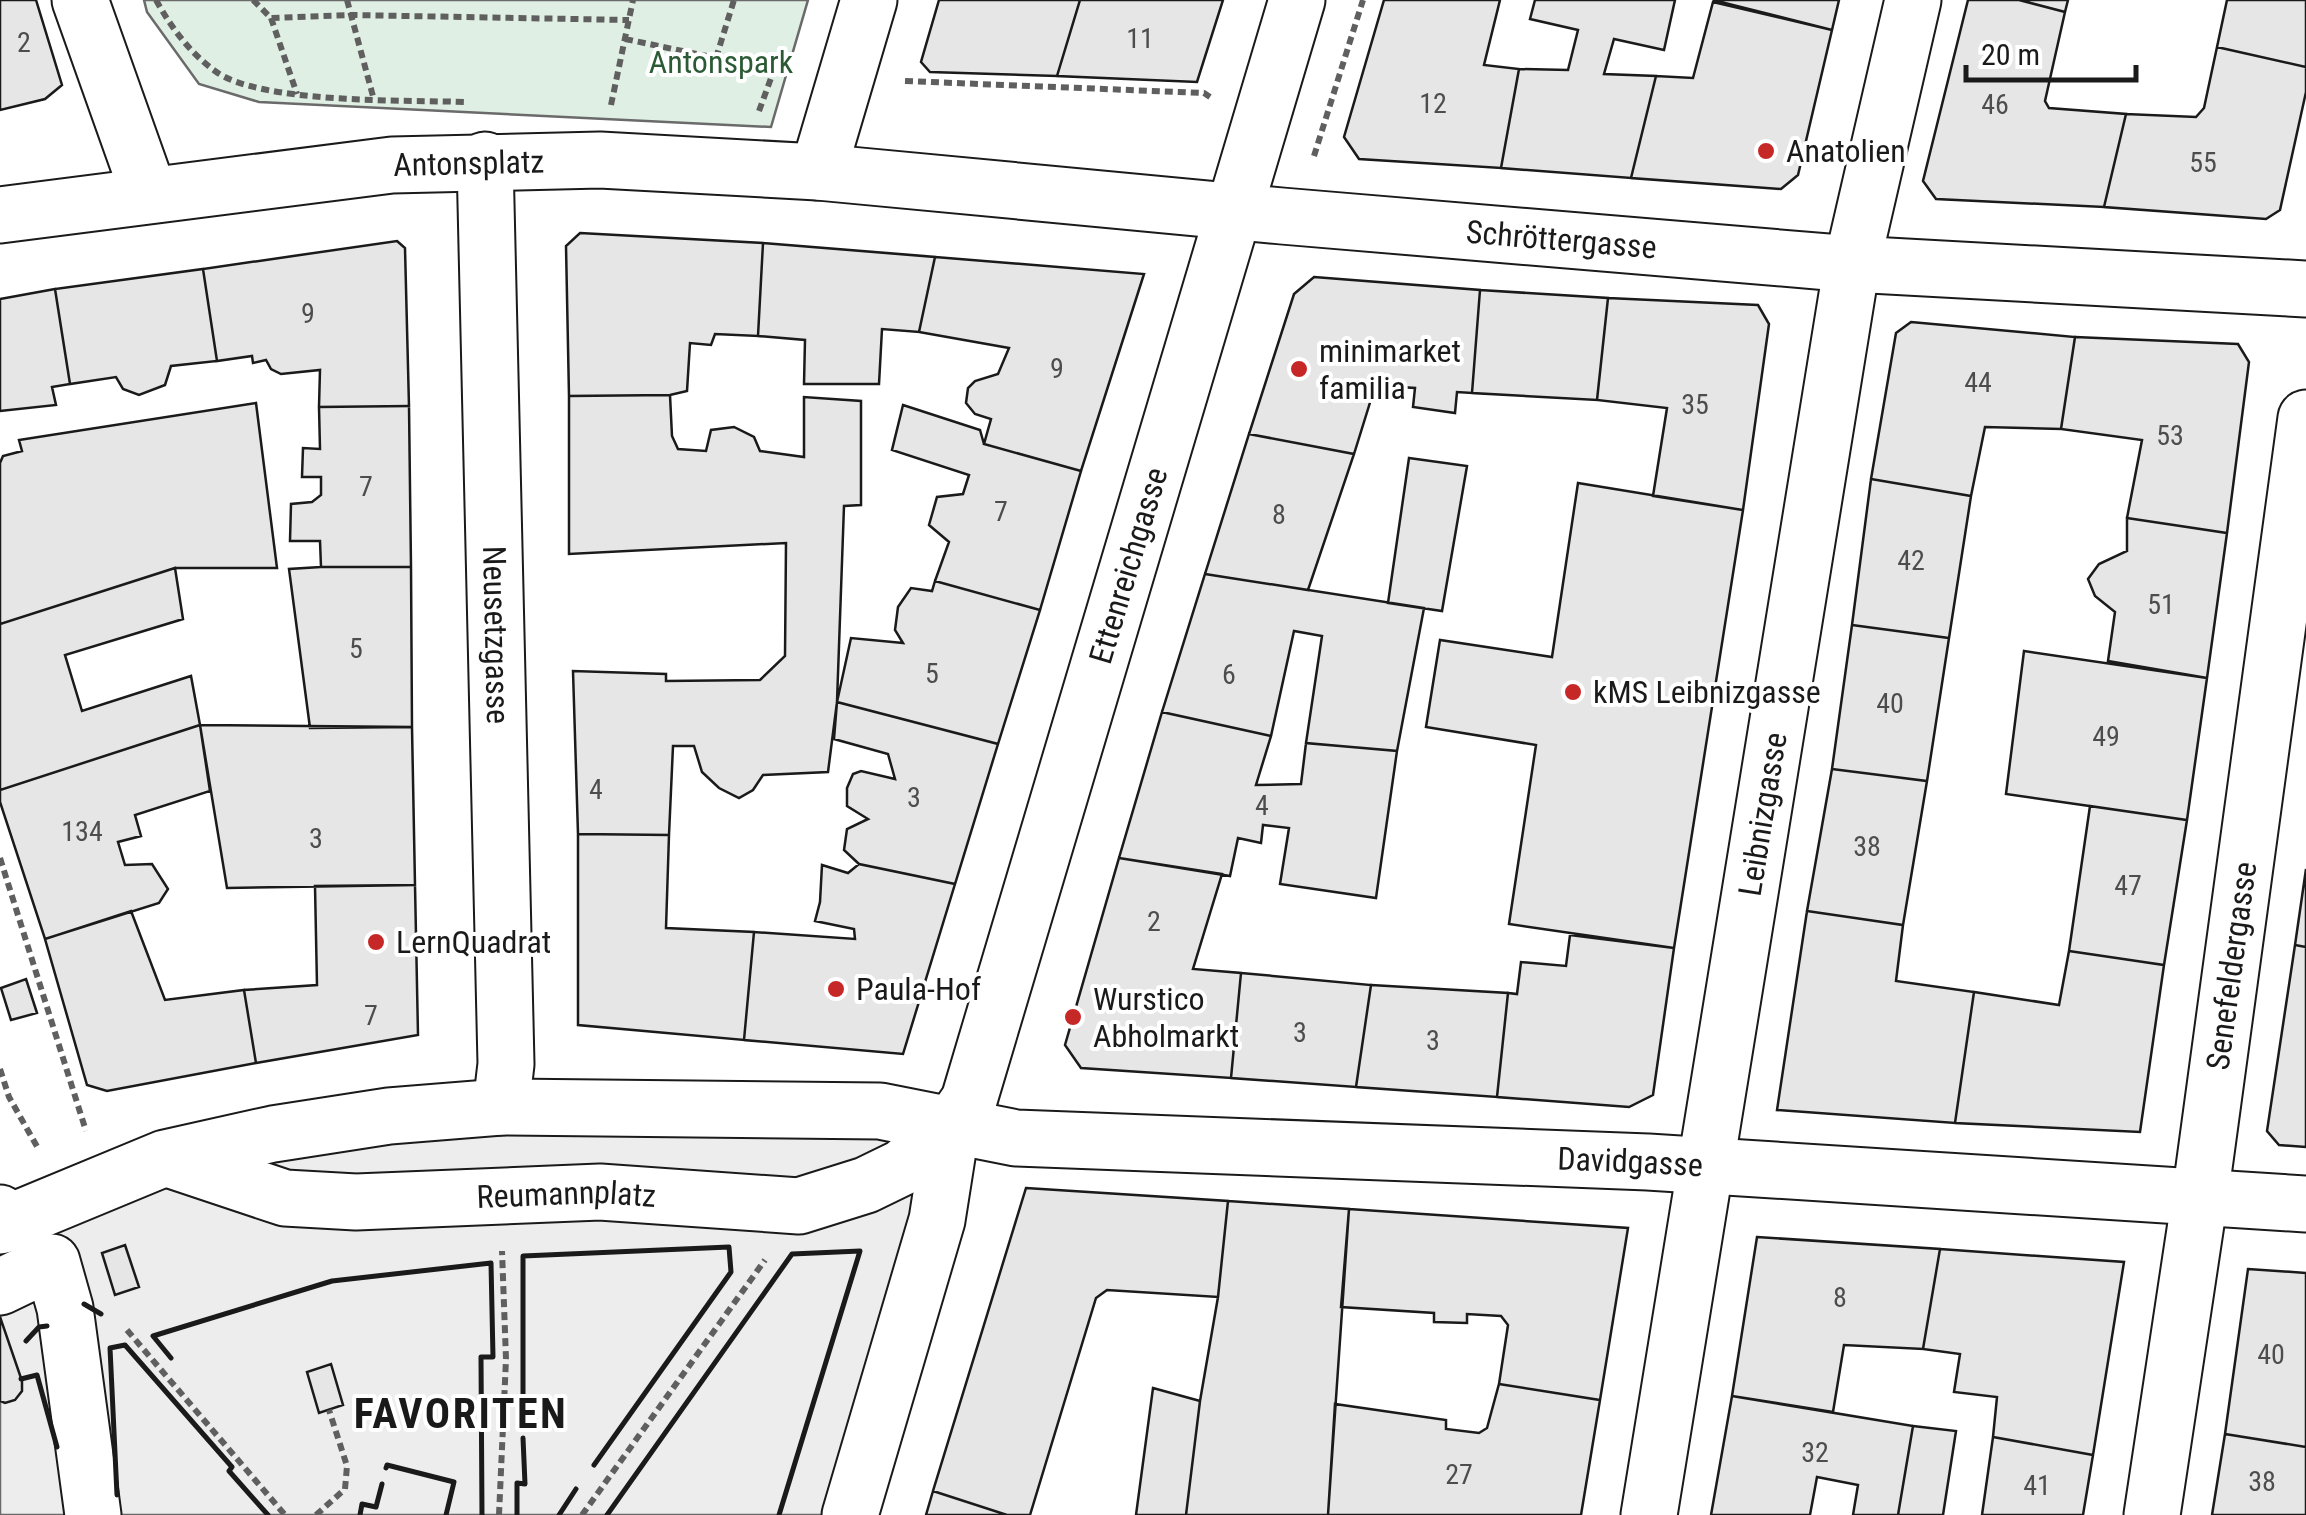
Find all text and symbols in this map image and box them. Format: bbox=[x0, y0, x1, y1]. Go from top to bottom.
scale bar bbox=[1966, 20, 2136, 82]
house number: 11 bbox=[1126, 22, 1154, 55]
house number: 2 bbox=[17, 26, 31, 59]
text: 20 m bbox=[1981, 37, 2040, 72]
park label: Antonspark bbox=[649, 43, 794, 81]
house number: 12 bbox=[1419, 87, 1447, 120]
house number: 46 bbox=[1981, 88, 2009, 121]
place label: Anatolien bbox=[1786, 132, 1906, 170]
marker: Anatolien bbox=[1755, 140, 1777, 162]
street label: Antonsplatz bbox=[393, 142, 545, 184]
house number: 55 bbox=[2189, 146, 2217, 179]
street label: Schröttergasse bbox=[1465, 213, 1658, 266]
house number: 9 bbox=[301, 297, 315, 330]
place label: minimarket familia bbox=[1319, 332, 1461, 407]
house number: 9 bbox=[1050, 352, 1064, 385]
marker: minimarket familia bbox=[1288, 358, 1310, 380]
house number: 44 bbox=[1964, 366, 1992, 399]
house number: 35 bbox=[1681, 388, 1709, 421]
house number: 53 bbox=[2156, 419, 2184, 452]
street label: Ettenreichgasse bbox=[1081, 463, 1176, 668]
house number: 7 bbox=[359, 470, 373, 503]
house number: 7 bbox=[994, 495, 1008, 528]
house number: 8 bbox=[1272, 498, 1286, 531]
house number: 42 bbox=[1897, 544, 1925, 577]
street label: Neusetzgasse bbox=[475, 545, 517, 725]
house number: 51 bbox=[2147, 588, 2175, 621]
house number: 5 bbox=[349, 632, 363, 665]
house number: 5 bbox=[925, 657, 939, 690]
house number: 6 bbox=[1222, 658, 1236, 691]
place label: kMS Leibnizgasse bbox=[1593, 673, 1821, 711]
marker: kMS Leibnizgasse bbox=[1562, 681, 1584, 703]
house number: 40 bbox=[1876, 687, 1904, 720]
house number: 49 bbox=[2092, 720, 2120, 753]
street label: Leibnizgasse bbox=[1731, 730, 1795, 899]
house number: 4 bbox=[589, 773, 603, 806]
house number: 3 bbox=[907, 781, 921, 814]
house number: 4 bbox=[1255, 789, 1269, 822]
house number: 134 bbox=[61, 815, 103, 848]
house number: 3 bbox=[309, 822, 323, 855]
house number: 38 bbox=[1853, 830, 1881, 863]
street label: Senefeldergasse bbox=[2198, 859, 2264, 1072]
house number: 47 bbox=[2114, 869, 2142, 902]
house number: 2 bbox=[1147, 905, 1161, 938]
place label: LernQuadrat bbox=[396, 923, 551, 961]
marker: LernQuadrat bbox=[365, 931, 387, 953]
place label: Paula-Hof bbox=[856, 970, 981, 1008]
marker: Paula-Hof bbox=[825, 978, 847, 1000]
place label: Wurstico Abholmarkt bbox=[1093, 980, 1239, 1055]
house number: 7 bbox=[364, 999, 378, 1032]
marker: Wurstico Abholmarkt bbox=[1062, 1006, 1084, 1028]
house number: 3 bbox=[1293, 1016, 1307, 1049]
house number: 3 bbox=[1426, 1024, 1440, 1057]
street label: Davidgasse bbox=[1557, 1140, 1704, 1184]
street label: Reumannplatz bbox=[476, 1173, 657, 1216]
house number: 8 bbox=[1833, 1281, 1847, 1314]
house number: 40 bbox=[2257, 1338, 2285, 1371]
district label: FAVORITEN bbox=[354, 1389, 568, 1438]
house number: 32 bbox=[1801, 1436, 1829, 1469]
house number: 27 bbox=[1445, 1458, 1473, 1491]
house number: 38 bbox=[2248, 1465, 2276, 1498]
house number: 41 bbox=[2023, 1469, 2051, 1502]

